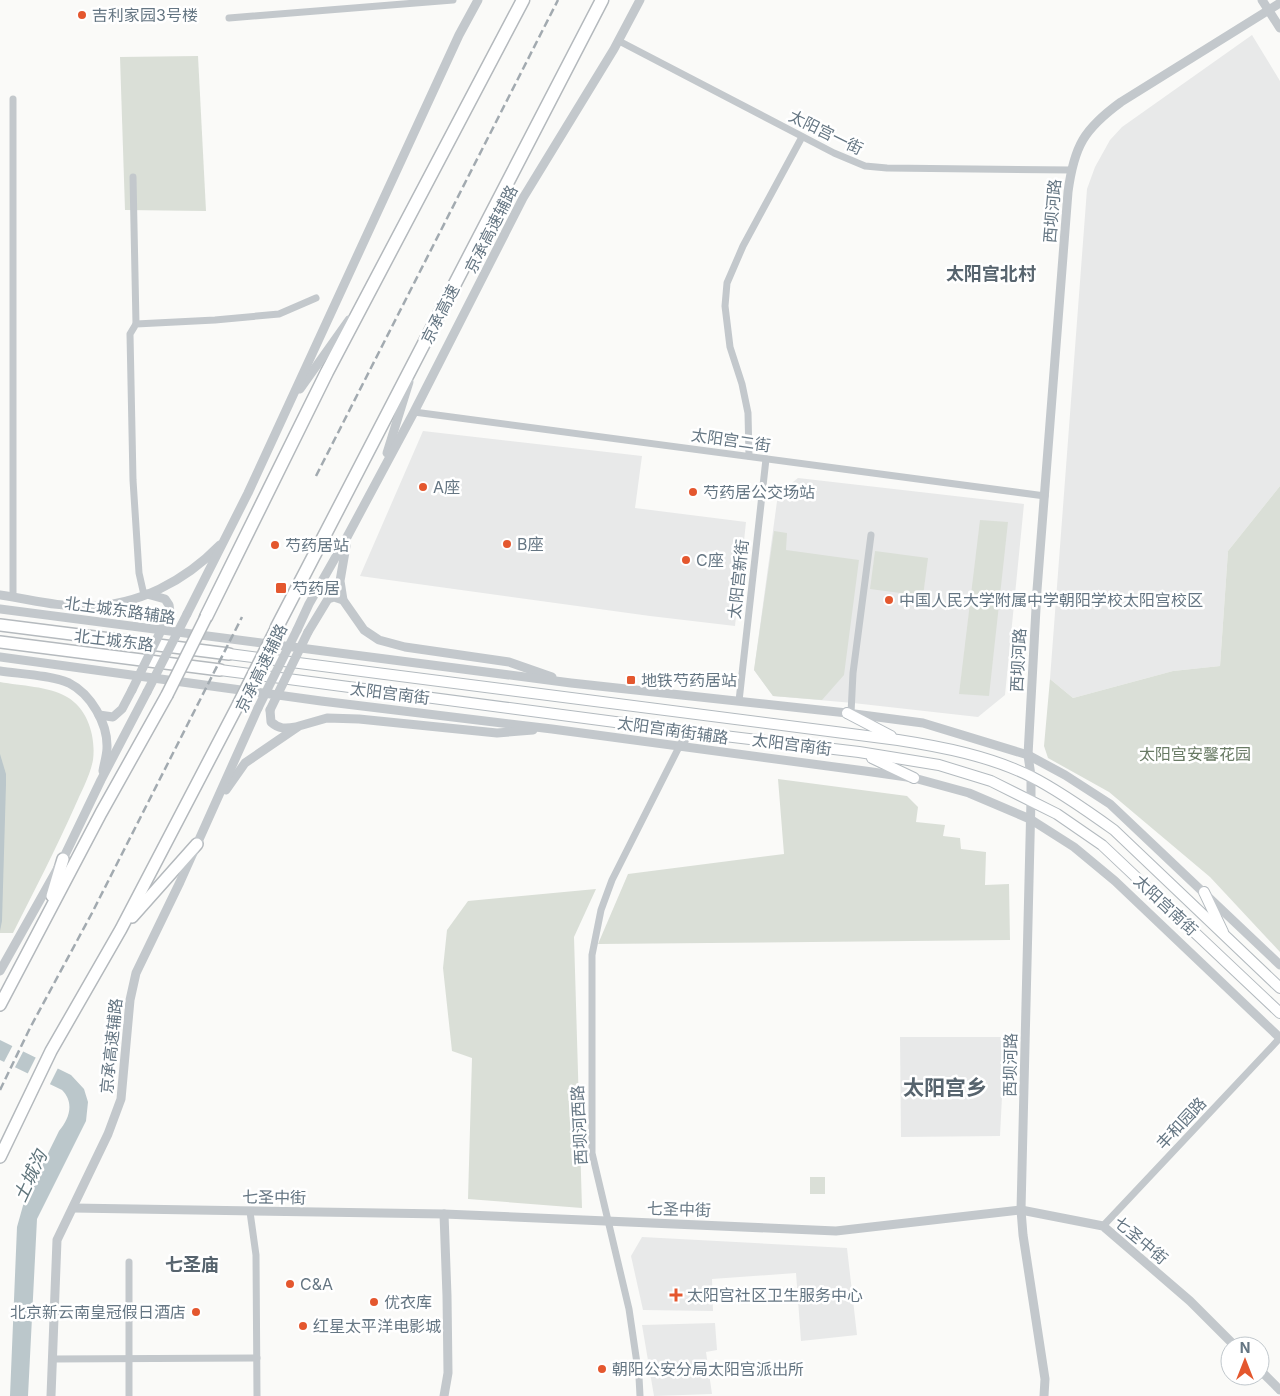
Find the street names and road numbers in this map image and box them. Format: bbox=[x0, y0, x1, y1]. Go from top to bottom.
street label: 太阳宫一街 bbox=[786, 105, 866, 159]
street label: 西坝河路 bbox=[1039, 178, 1065, 244]
street label: 京承高速辅路 bbox=[460, 182, 522, 276]
street label: 京承高速 bbox=[417, 281, 463, 347]
street label: 太阳宫二街 bbox=[690, 425, 772, 455]
street label: 太阳宫新街 bbox=[724, 538, 752, 620]
street label: 北土城东路辅路 bbox=[63, 592, 177, 628]
street label: 京承高速辅路 bbox=[231, 620, 291, 716]
street label: 北土城东路 bbox=[73, 625, 155, 655]
street label: 西坝河路 bbox=[1006, 628, 1030, 692]
street label: 太阳宫南街 bbox=[349, 678, 431, 708]
street label: 太阳宫南街辅路 bbox=[616, 712, 730, 748]
street label: 太阳宫南街 bbox=[751, 729, 833, 759]
street label: 太阳宫南街 bbox=[1130, 870, 1202, 940]
street label: 京承高速辅路 bbox=[96, 997, 126, 1095]
street label: 西坝河路 bbox=[999, 1033, 1021, 1097]
street label: 西坝河西路 bbox=[567, 1085, 591, 1165]
street label: 丰和园路 bbox=[1152, 1093, 1210, 1153]
street label: 七圣中街 bbox=[242, 1186, 306, 1208]
street label: 七圣中街 bbox=[647, 1198, 711, 1220]
street label: 七圣中街 bbox=[1110, 1212, 1172, 1268]

